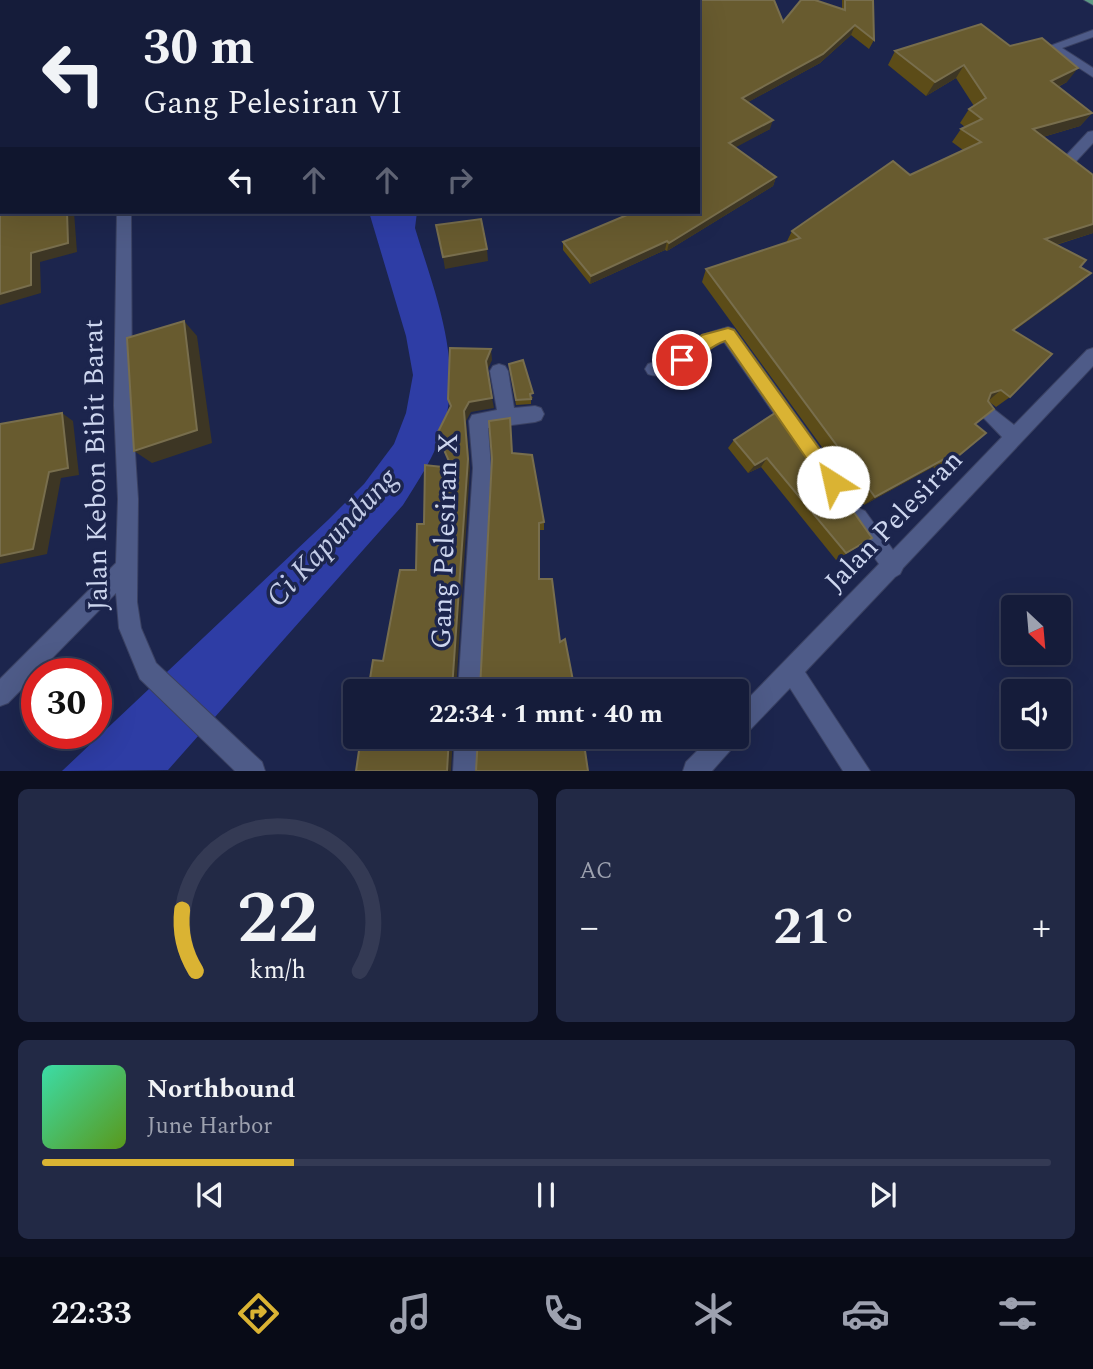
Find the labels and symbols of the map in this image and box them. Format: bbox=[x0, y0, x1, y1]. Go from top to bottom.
street label: Jalan Kebon Bibit Barat bbox=[72, 319, 120, 611]
pin bbox=[652, 330, 712, 390]
street label: Gang Pelesiran X bbox=[420, 432, 470, 650]
street label: Jalan Pelesiran bbox=[815, 440, 973, 602]
position arrow bbox=[796, 445, 870, 519]
water label: Ci Kapundung bbox=[255, 457, 410, 618]
north arrow bbox=[1001, 595, 1071, 665]
speed limit sign: 30 bbox=[21, 658, 112, 749]

